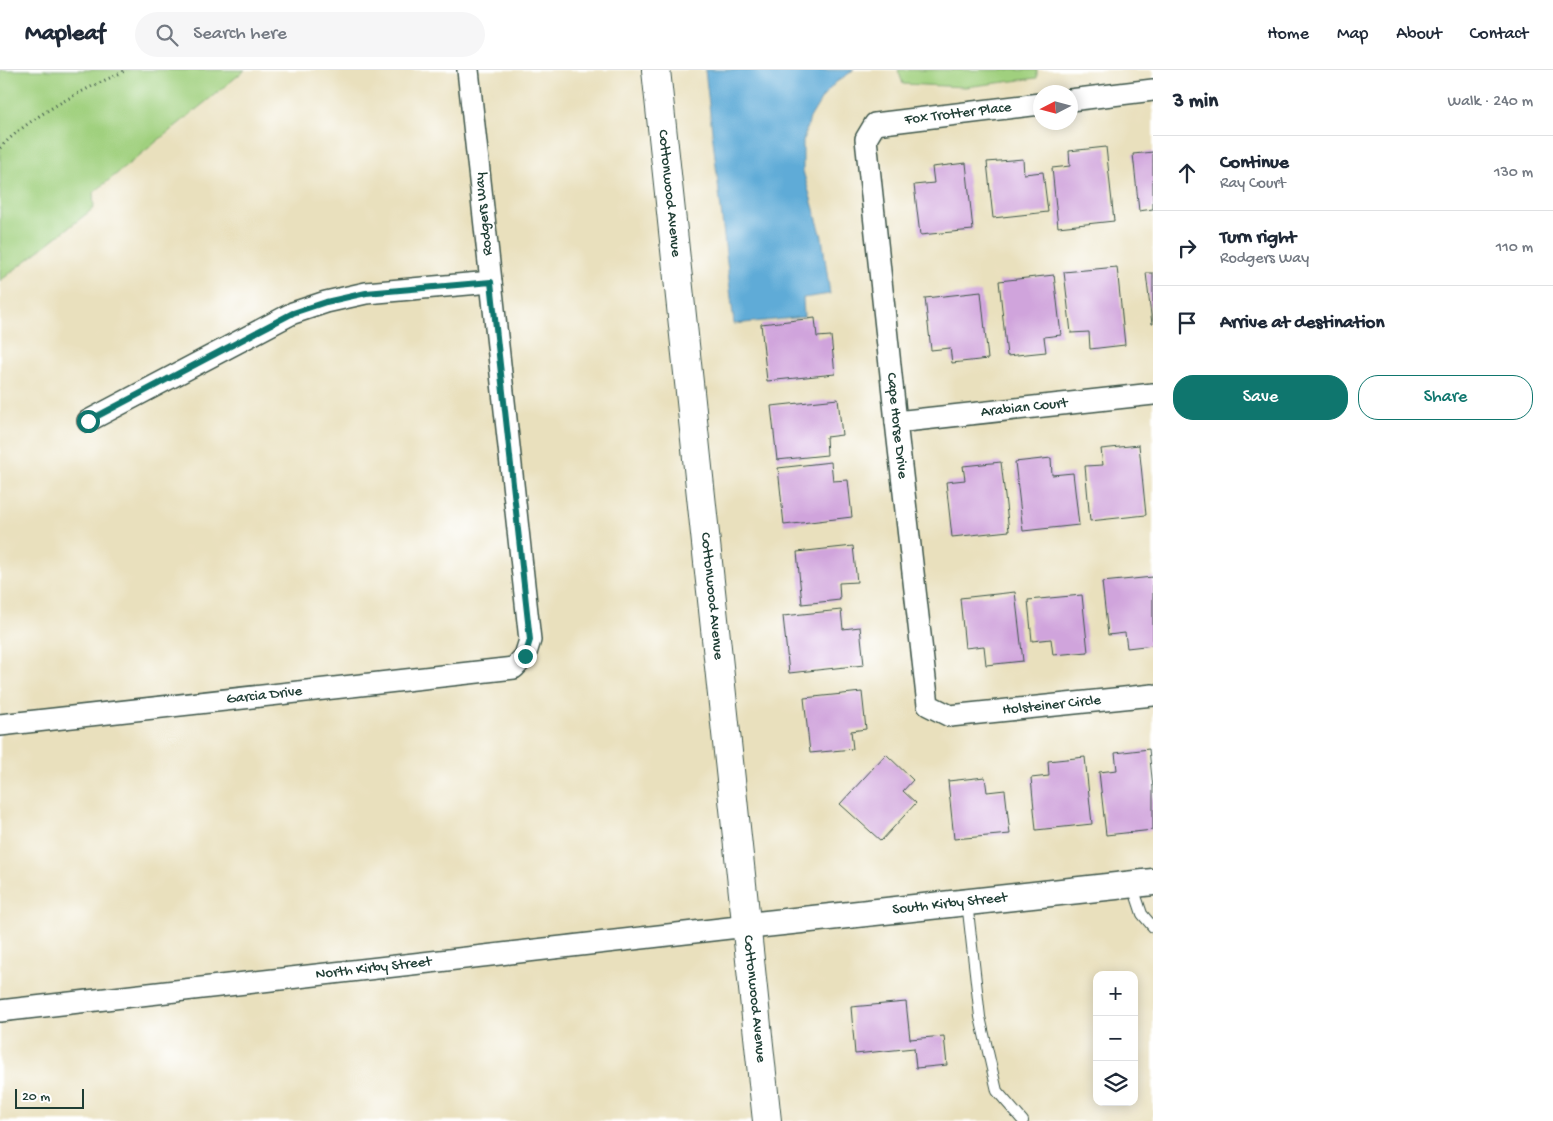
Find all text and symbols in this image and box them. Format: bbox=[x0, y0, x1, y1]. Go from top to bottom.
search box bbox=[135, 12, 485, 57]
text: Mapleaf bbox=[25, 20, 105, 49]
icon: search bbox=[153, 21, 181, 49]
text: Search here bbox=[193, 23, 287, 46]
text: Home bbox=[1267, 24, 1309, 45]
text: Map bbox=[1337, 24, 1368, 45]
text: About bbox=[1396, 24, 1442, 45]
text: Contact bbox=[1470, 24, 1528, 45]
north arrow bbox=[1033, 85, 1078, 130]
text: 3 min bbox=[1173, 90, 1218, 115]
text: Walk · 240 m bbox=[1448, 93, 1533, 112]
street label: Fox Trotter Place bbox=[903, 98, 1013, 130]
street label: Cottonwood Avenue bbox=[653, 129, 685, 258]
text: Continue bbox=[1220, 152, 1289, 175]
icon: ahead bbox=[1173, 159, 1201, 187]
text: 130 m bbox=[1494, 164, 1533, 183]
street label: Rodgers Way bbox=[471, 171, 497, 256]
text: Ray Court bbox=[1220, 175, 1286, 194]
text: Turn right bbox=[1220, 227, 1296, 250]
icon: right bbox=[1173, 234, 1201, 262]
text: 110 m bbox=[1496, 239, 1533, 258]
text: Rodgers Way bbox=[1220, 250, 1309, 269]
icon: arrive bbox=[1173, 309, 1201, 337]
text: Arrive at destination bbox=[1220, 312, 1384, 335]
street label: Cape Horse Drive bbox=[882, 372, 911, 480]
button: Save bbox=[1173, 375, 1348, 420]
button: Share bbox=[1358, 375, 1533, 420]
street label: Arabian Court bbox=[980, 394, 1070, 422]
route start bbox=[77, 410, 100, 433]
street label: Cottonwood Avenue bbox=[696, 532, 727, 661]
route end bbox=[514, 645, 537, 668]
street label: Garcia Drive bbox=[226, 683, 303, 709]
street label: Holsteiner Circle bbox=[1002, 691, 1102, 720]
street label: South Kirby Street bbox=[892, 889, 1010, 919]
street label: Cottonwood Avenue bbox=[738, 934, 770, 1064]
street label: North Kirby Street bbox=[315, 953, 434, 984]
map controls bbox=[1093, 971, 1138, 1106]
button: + bbox=[1093, 971, 1138, 1016]
button: − bbox=[1093, 1016, 1138, 1061]
button: layers bbox=[1093, 1061, 1138, 1106]
scale bar bbox=[15, 1086, 84, 1109]
text: 20 m bbox=[22, 1089, 50, 1106]

